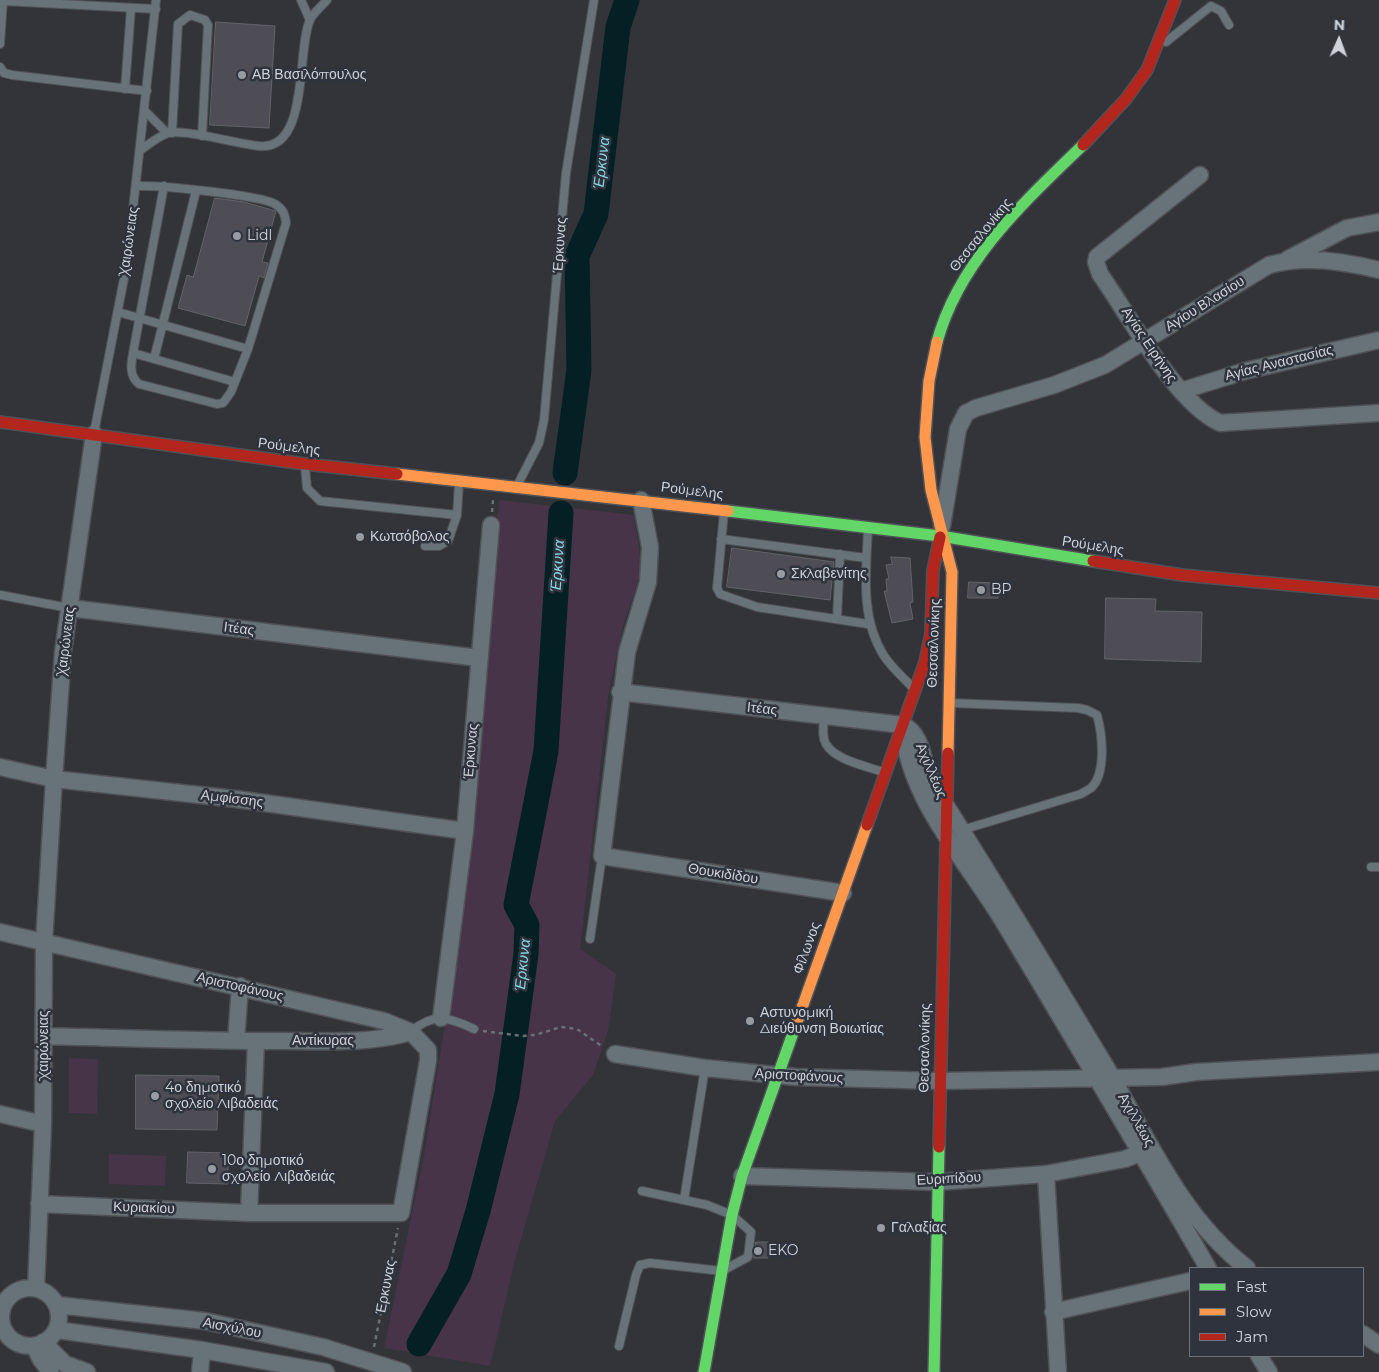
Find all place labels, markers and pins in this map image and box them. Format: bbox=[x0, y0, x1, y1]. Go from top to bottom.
place label: ΑΒ Βασιλόπουλος bbox=[252, 67, 367, 83]
marker: ΑΒ Βασιλόπουλος bbox=[236, 69, 248, 81]
place label: Lidl bbox=[247, 228, 272, 244]
marker: Lidl bbox=[231, 230, 243, 242]
place label: Κωτσόβολος bbox=[370, 529, 450, 545]
marker: Κωτσόβολος bbox=[354, 531, 366, 543]
place label: Σκλαβενίτης bbox=[791, 566, 867, 582]
marker: Σκλαβενίτης bbox=[775, 568, 787, 580]
place label: BP bbox=[991, 582, 1012, 598]
marker: BP bbox=[975, 584, 987, 596]
place label: Αστυνομική Διεύθυνση Βοιωτίας bbox=[760, 1005, 884, 1038]
marker: Αστυνομική Διεύθυνση Βοιωτίας bbox=[744, 1015, 756, 1027]
place label: 4ο δημοτικό σχολείο Λιβαδειάς bbox=[165, 1080, 278, 1112]
marker: 4ο δημοτικό σχολείο Λιβαδειάς bbox=[149, 1090, 161, 1102]
place label: 10ο δημοτικό σχολείο Λιβαδειάς bbox=[222, 1153, 335, 1186]
marker: 10ο δημοτικό σχολείο Λιβαδειάς bbox=[206, 1163, 218, 1175]
place label: Γαλαξίας bbox=[891, 1220, 947, 1236]
marker: Γαλαξίας bbox=[875, 1222, 887, 1234]
place label: EKO bbox=[768, 1243, 799, 1259]
marker: EKO bbox=[752, 1245, 764, 1257]

